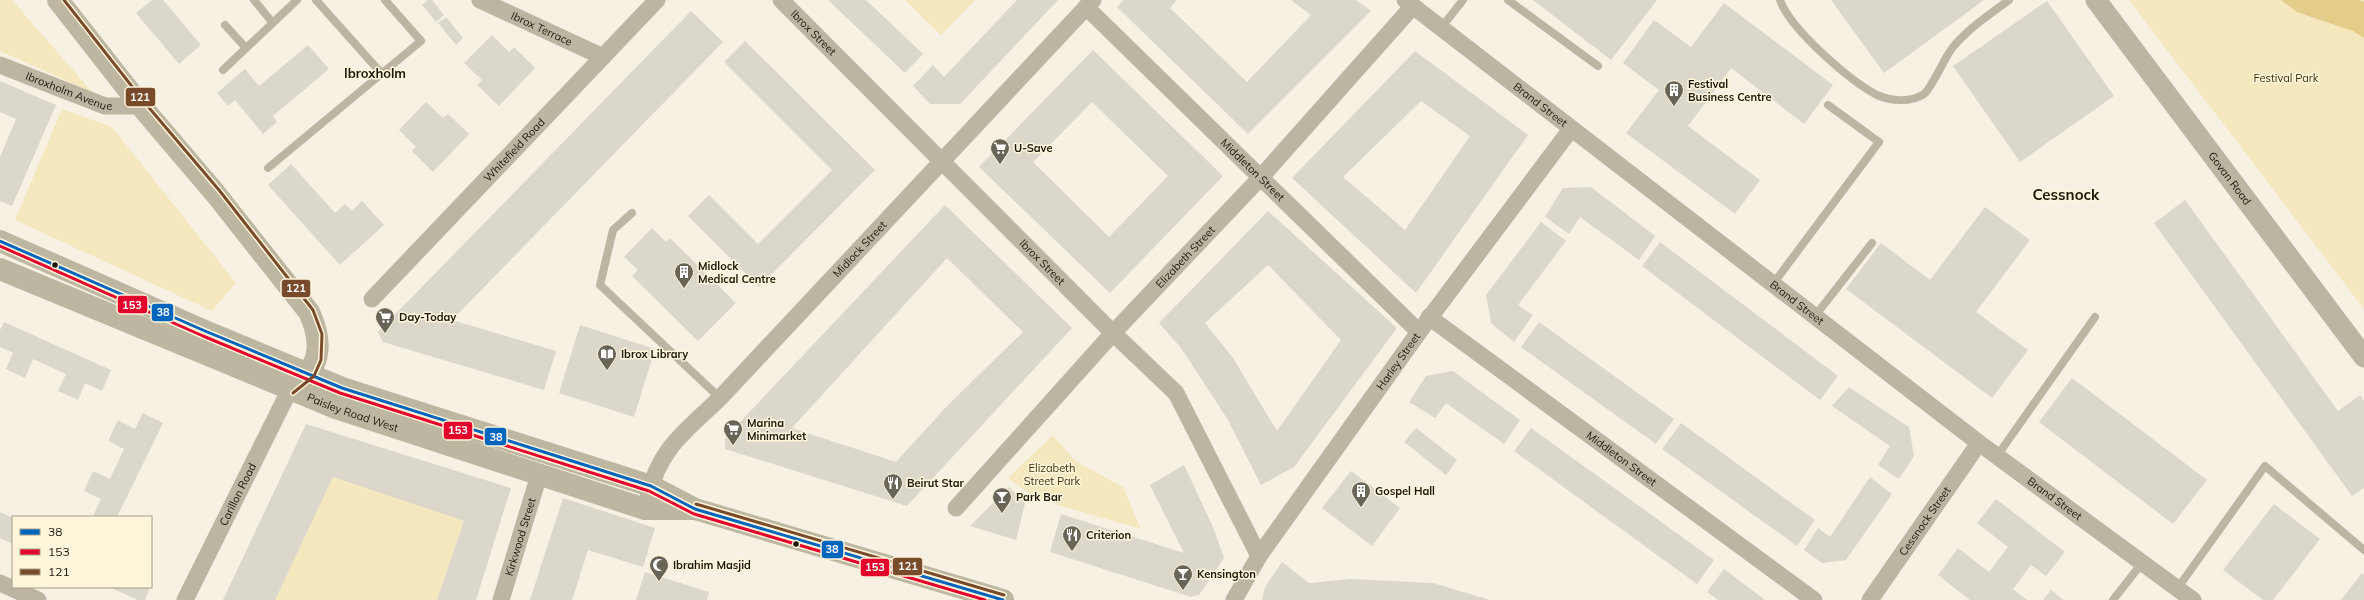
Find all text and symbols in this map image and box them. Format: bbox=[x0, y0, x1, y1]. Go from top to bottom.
street label: Ibrox Street bbox=[788, 7, 839, 58]
street label: Ibrox Terrace bbox=[509, 8, 575, 49]
district label: Ibroxholm bbox=[344, 65, 406, 81]
street label: Ibroxholm Avenue bbox=[24, 69, 112, 113]
park label: Festival Park bbox=[2254, 71, 2319, 85]
place label: Festival Business Centre bbox=[1688, 77, 1771, 104]
street label: Brand Street bbox=[1511, 79, 1570, 130]
building icon: Festival Business Centre bbox=[1663, 79, 1685, 107]
line badge: 121 bbox=[125, 87, 156, 107]
text: 121 bbox=[130, 90, 150, 104]
street label: Whitefield Road bbox=[481, 115, 548, 185]
street label: Middleton Street bbox=[1218, 135, 1288, 204]
supermarket icon: U-Save bbox=[989, 137, 1011, 165]
place label: U-Save bbox=[1014, 141, 1053, 155]
street label: Govan Road bbox=[2205, 149, 2254, 208]
district label: Cessnock bbox=[2033, 185, 2100, 204]
street label: Midlock Street bbox=[830, 218, 889, 280]
street label: Elizabeth Street bbox=[1153, 223, 1218, 291]
street label: Ibrox Street bbox=[1017, 236, 1068, 288]
place label: Midlock Medical Centre bbox=[698, 259, 776, 286]
unlabelled marker bbox=[50, 260, 60, 270]
building icon: Midlock Medical Centre bbox=[673, 261, 695, 289]
street label: Brand Street bbox=[1767, 277, 1827, 328]
line badge: 121 bbox=[281, 279, 311, 298]
text: 121 bbox=[286, 281, 306, 295]
line badge: 153 bbox=[117, 295, 148, 314]
text: 153 bbox=[122, 298, 142, 312]
line badge: 38 bbox=[151, 303, 174, 322]
text: 38 bbox=[156, 305, 170, 319]
supermarket icon: Day-Today bbox=[374, 306, 396, 334]
place label: Day-Today bbox=[399, 310, 456, 324]
street label: Harley Street bbox=[1373, 330, 1423, 392]
library icon: Ibrox Library bbox=[596, 343, 618, 371]
place label: Ibrox Library bbox=[621, 347, 688, 361]
street label: Paisley Road West bbox=[305, 390, 400, 435]
place label: Marina Minimarket bbox=[747, 416, 806, 443]
supermarket icon: Marina Minimarket bbox=[722, 418, 744, 446]
line badge: 153 bbox=[443, 421, 473, 440]
text: 153 bbox=[448, 423, 468, 437]
line badge: 38 bbox=[484, 427, 507, 446]
street label: Middleton Street bbox=[1584, 428, 1660, 489]
text: 38 bbox=[489, 430, 503, 444]
street label: Carillon Road bbox=[216, 461, 259, 528]
park label: Elizabeth Street Park bbox=[1024, 461, 1081, 488]
restaurant icon: Beirut Star bbox=[882, 472, 904, 500]
street label: Brand Street bbox=[2025, 474, 2085, 523]
place label: Beirut Star bbox=[907, 476, 965, 490]
building icon: Gospel Hall bbox=[1350, 480, 1372, 508]
place label: Gospel Hall bbox=[1375, 484, 1435, 498]
street label: Cessnock Street bbox=[1896, 484, 1954, 559]
bar icon: Park Bar bbox=[991, 486, 1013, 514]
place label: Park Bar bbox=[1016, 490, 1063, 504]
street label: Kirkwood Street bbox=[502, 496, 539, 578]
legend bbox=[12, 516, 152, 588]
text: 38 bbox=[48, 524, 62, 539]
restaurant icon: Criterion bbox=[1061, 524, 1083, 552]
place label: Criterion bbox=[1086, 528, 1131, 542]
unlabelled marker bbox=[791, 539, 801, 549]
line badge: 38 bbox=[821, 540, 844, 559]
text: 38 bbox=[825, 542, 839, 556]
text: 153 bbox=[48, 544, 70, 559]
mosque icon: Ibrahim Masjid bbox=[648, 554, 670, 582]
line badge: 121 bbox=[892, 557, 923, 576]
place label: Ibrahim Masjid bbox=[673, 558, 751, 572]
line badge: 153 bbox=[860, 558, 890, 577]
text: 121 bbox=[898, 559, 918, 573]
text: 153 bbox=[865, 560, 885, 574]
bar icon: Kensington bbox=[1172, 563, 1194, 591]
text: 121 bbox=[48, 564, 70, 579]
place label: Kensington bbox=[1197, 567, 1256, 581]

